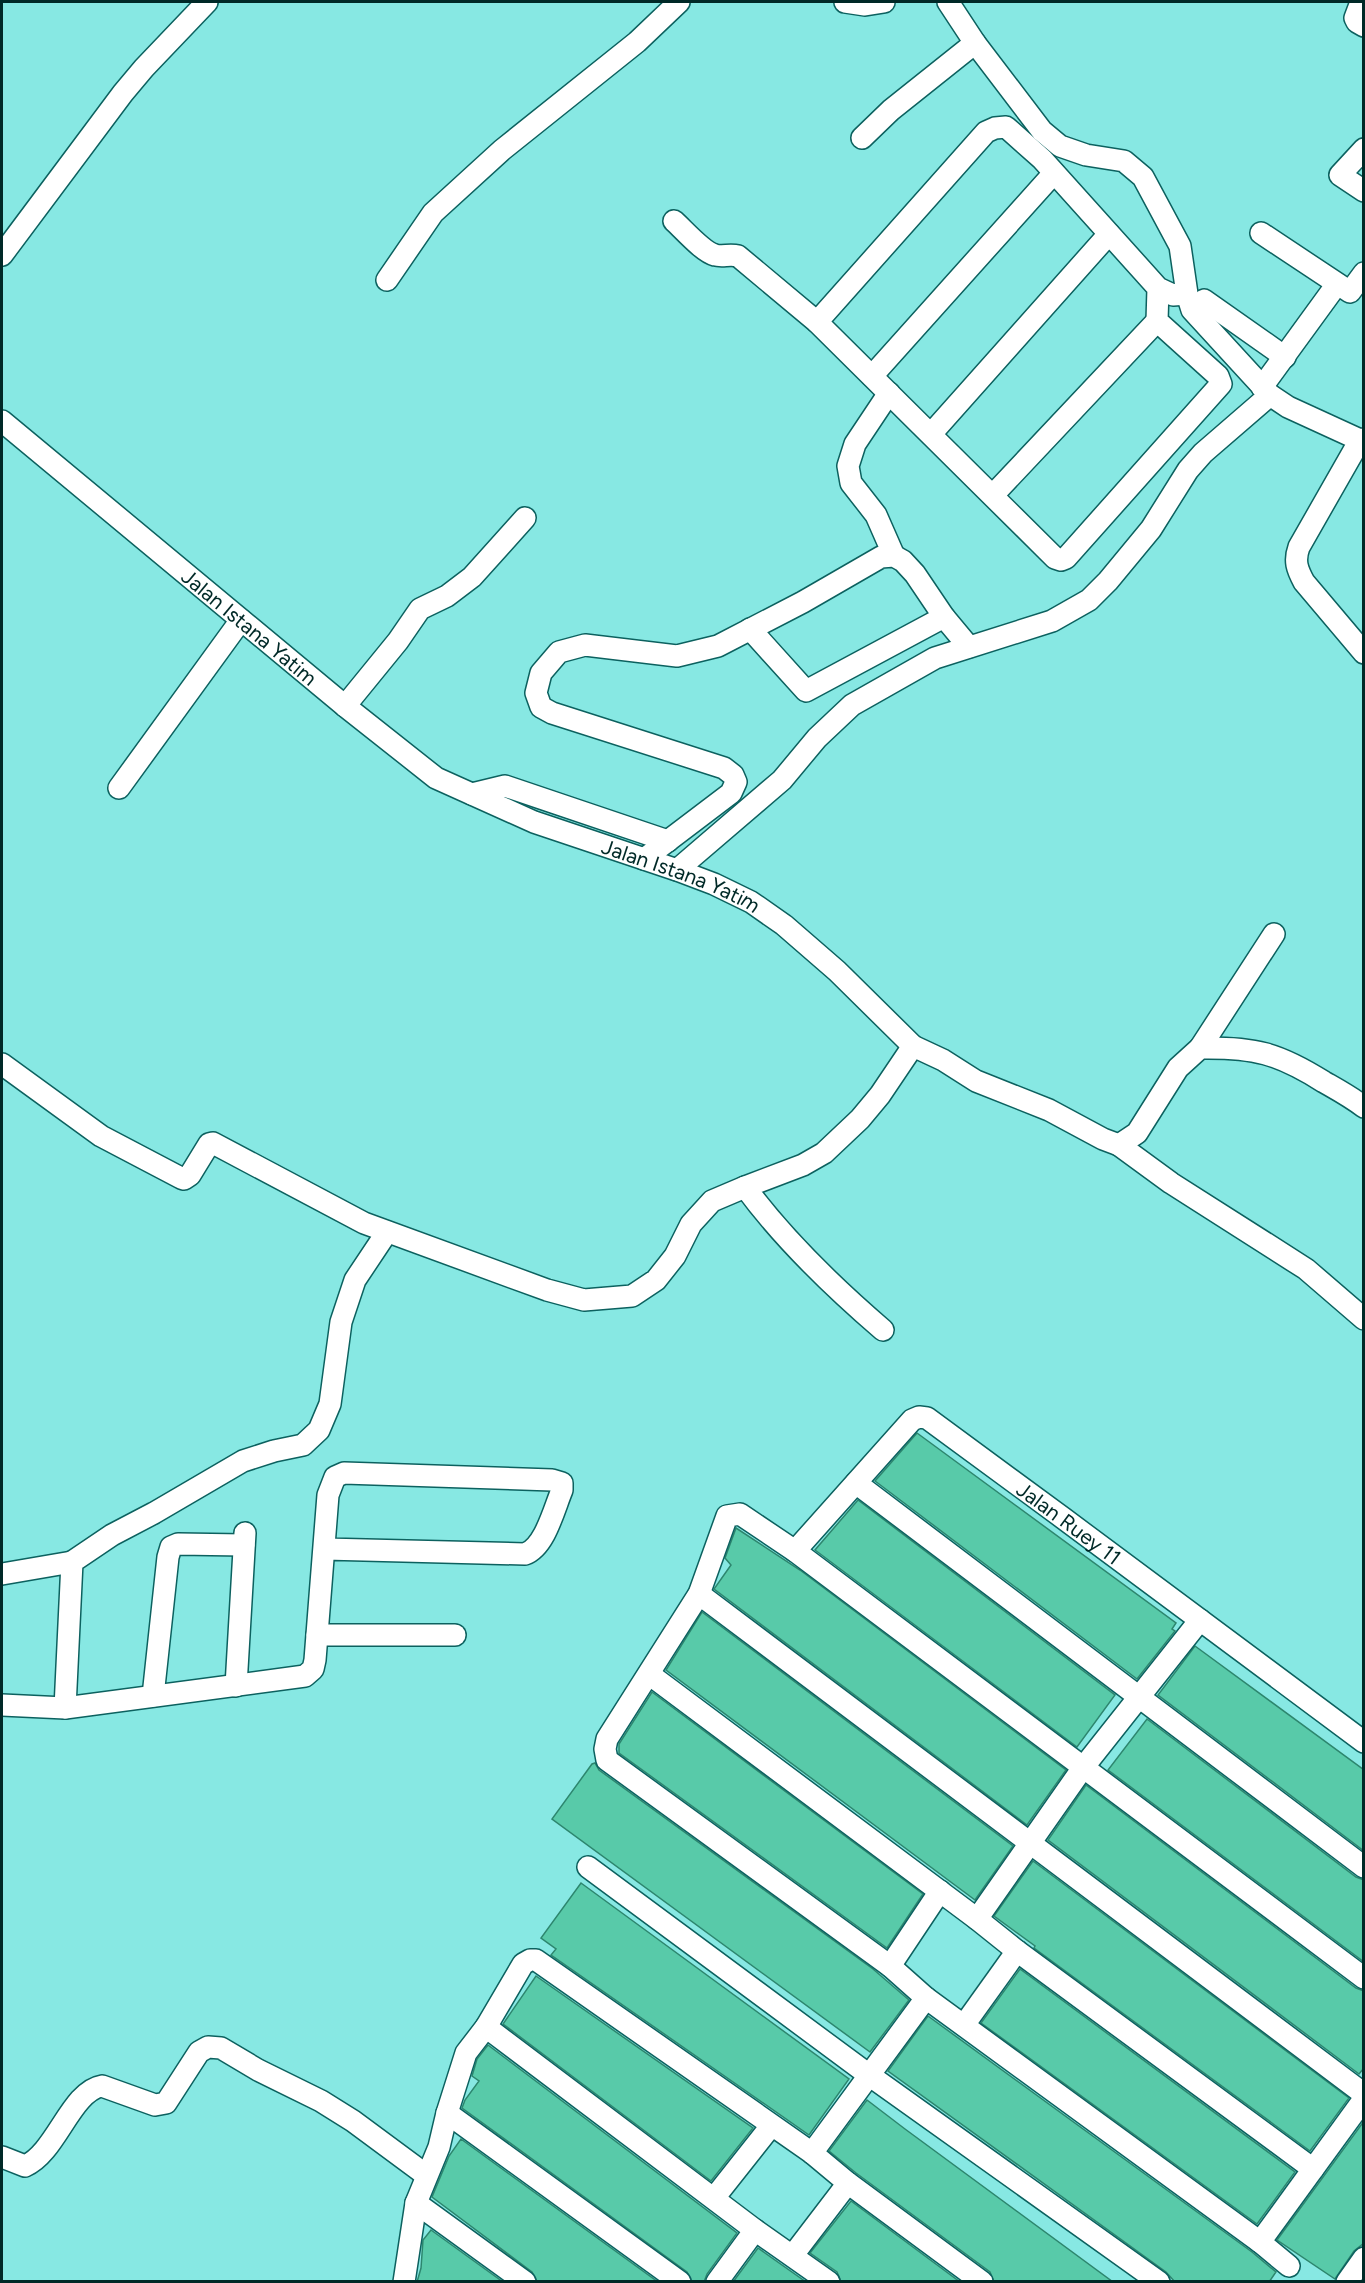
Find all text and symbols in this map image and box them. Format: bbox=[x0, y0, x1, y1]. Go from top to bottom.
street label: Jalan Istana Yatim bbox=[177, 563, 322, 690]
street label: Jalan Istana Yatim bbox=[599, 833, 766, 918]
street label: Jalan Ruey 11 bbox=[1012, 1476, 1126, 1570]

